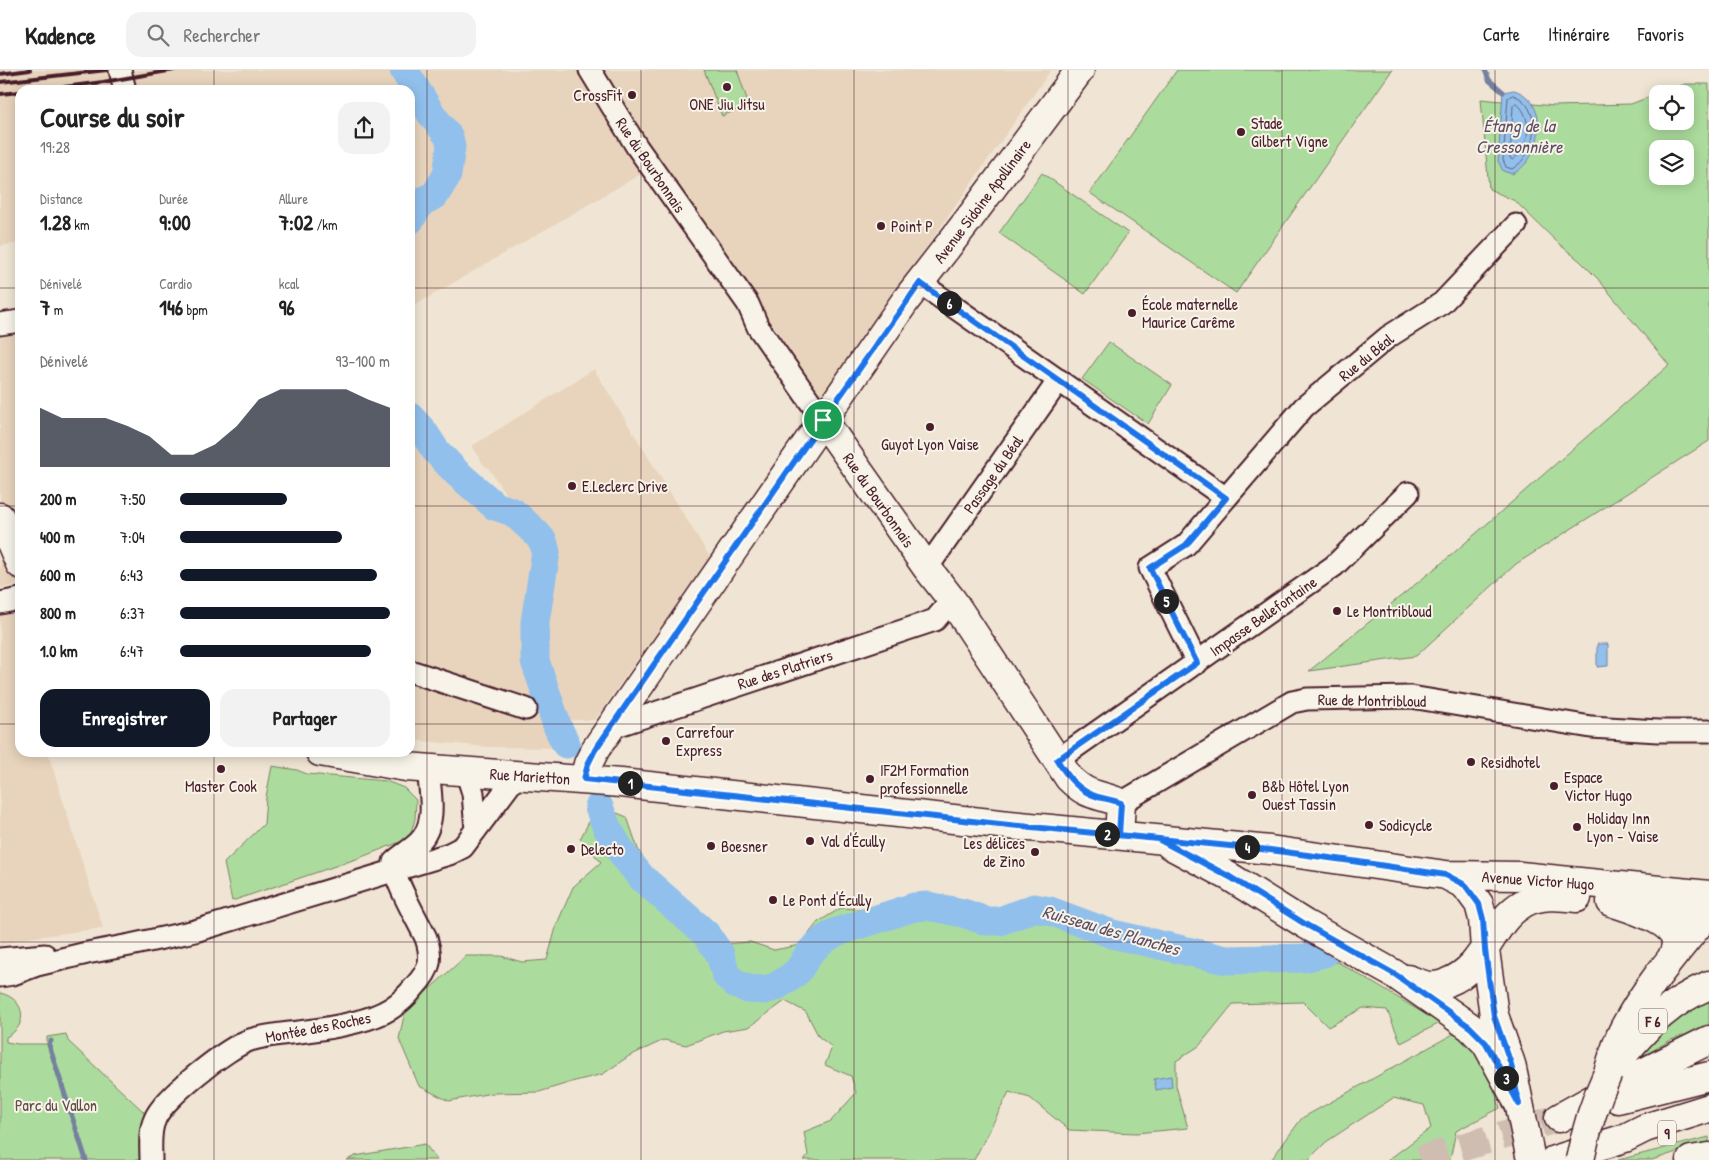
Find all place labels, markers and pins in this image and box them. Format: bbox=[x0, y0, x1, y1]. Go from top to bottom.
marker: ONE Jiu Jitsu bbox=[721, 81, 733, 93]
place label: CrossFit bbox=[573, 84, 622, 106]
marker: CrossFit bbox=[626, 89, 638, 101]
place label: ONE Jiu Jitsu bbox=[689, 93, 765, 115]
place label: Stade Gilbert Vigne bbox=[1251, 112, 1329, 152]
marker: Stade Gilbert Vigne bbox=[1235, 126, 1247, 138]
place label: Point P bbox=[891, 215, 933, 237]
marker: Point P bbox=[875, 220, 887, 232]
pin: 6 bbox=[936, 290, 962, 316]
place label: École maternelle Maurice Carême bbox=[1142, 293, 1239, 333]
marker: École maternelle Maurice Carême bbox=[1126, 307, 1138, 319]
pin bbox=[802, 399, 844, 441]
marker: Guyot Lyon Vaise bbox=[924, 421, 936, 433]
place label: Guyot Lyon Vaise bbox=[881, 433, 980, 455]
place label: E.Leclerc Drive bbox=[582, 475, 668, 497]
marker: E.Leclerc Drive bbox=[566, 480, 578, 492]
pin: 5 bbox=[1154, 588, 1178, 614]
place label: Le Montribloud bbox=[1347, 600, 1431, 622]
marker: Le Montribloud bbox=[1331, 605, 1343, 617]
place label: Carrefour Express bbox=[676, 721, 734, 761]
marker: Carrefour Express bbox=[660, 735, 672, 747]
place label: Residhotel bbox=[1481, 751, 1541, 773]
marker: Residhotel bbox=[1465, 756, 1477, 768]
place label: IF2M Formation professionnelle bbox=[880, 759, 969, 799]
marker: Master Cook bbox=[215, 763, 227, 775]
place label: Espace Victor Hugo bbox=[1564, 766, 1633, 806]
pin: 1 bbox=[618, 770, 642, 796]
marker: IF2M Formation professionnelle bbox=[864, 773, 876, 785]
place label: Master Cook bbox=[185, 775, 257, 797]
place label: B&b Hôtel Lyon Ouest Tassin bbox=[1262, 775, 1349, 815]
marker: Espace Victor Hugo bbox=[1548, 780, 1560, 792]
marker: B&b Hôtel Lyon Ouest Tassin bbox=[1246, 789, 1258, 801]
place label: Holiday Inn Lyon - Vaise bbox=[1587, 807, 1659, 847]
place label: Sodicycle bbox=[1379, 814, 1433, 836]
marker: Sodicycle bbox=[1363, 819, 1375, 831]
marker: Holiday Inn Lyon - Vaise bbox=[1571, 821, 1583, 833]
pin: 2 bbox=[1094, 822, 1120, 846]
place label: Val d'Écully bbox=[820, 830, 886, 852]
place label: Les délices de Zino bbox=[964, 832, 1026, 872]
pin: 4 bbox=[1234, 834, 1260, 860]
place label: Boesner bbox=[721, 835, 768, 857]
marker: Val d'Écully bbox=[804, 835, 816, 847]
place label: Delecto bbox=[581, 838, 624, 860]
marker: Boesner bbox=[705, 840, 717, 852]
marker: Delecto bbox=[565, 843, 577, 855]
marker: Les délices de Zino bbox=[1029, 846, 1041, 858]
place label: Le Pont d'Écully bbox=[783, 889, 872, 911]
marker: Le Pont d'Écully bbox=[767, 894, 779, 906]
pin: 3 bbox=[1494, 1066, 1518, 1090]

